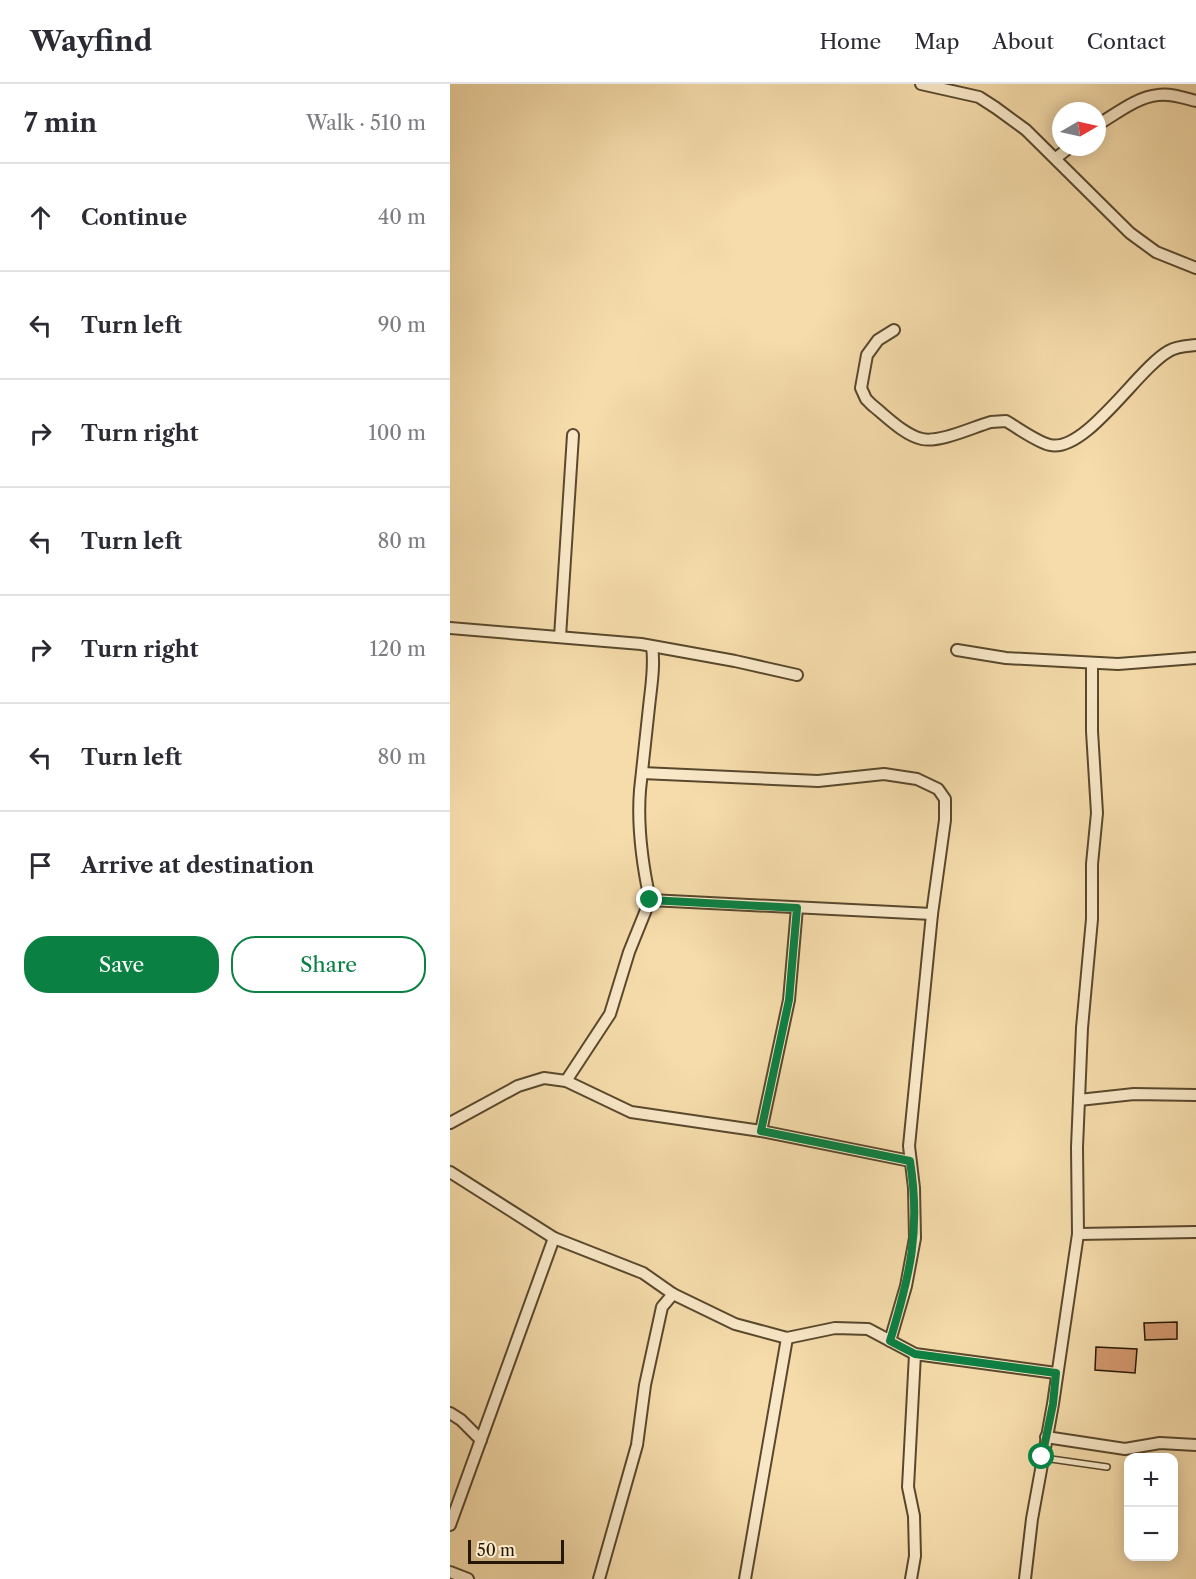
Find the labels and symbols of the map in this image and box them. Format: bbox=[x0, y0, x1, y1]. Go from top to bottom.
north arrow bbox=[1052, 102, 1106, 156]
route end bbox=[636, 886, 662, 912]
route start bbox=[1028, 1443, 1054, 1469]
scale bar bbox=[468, 1537, 564, 1564]

